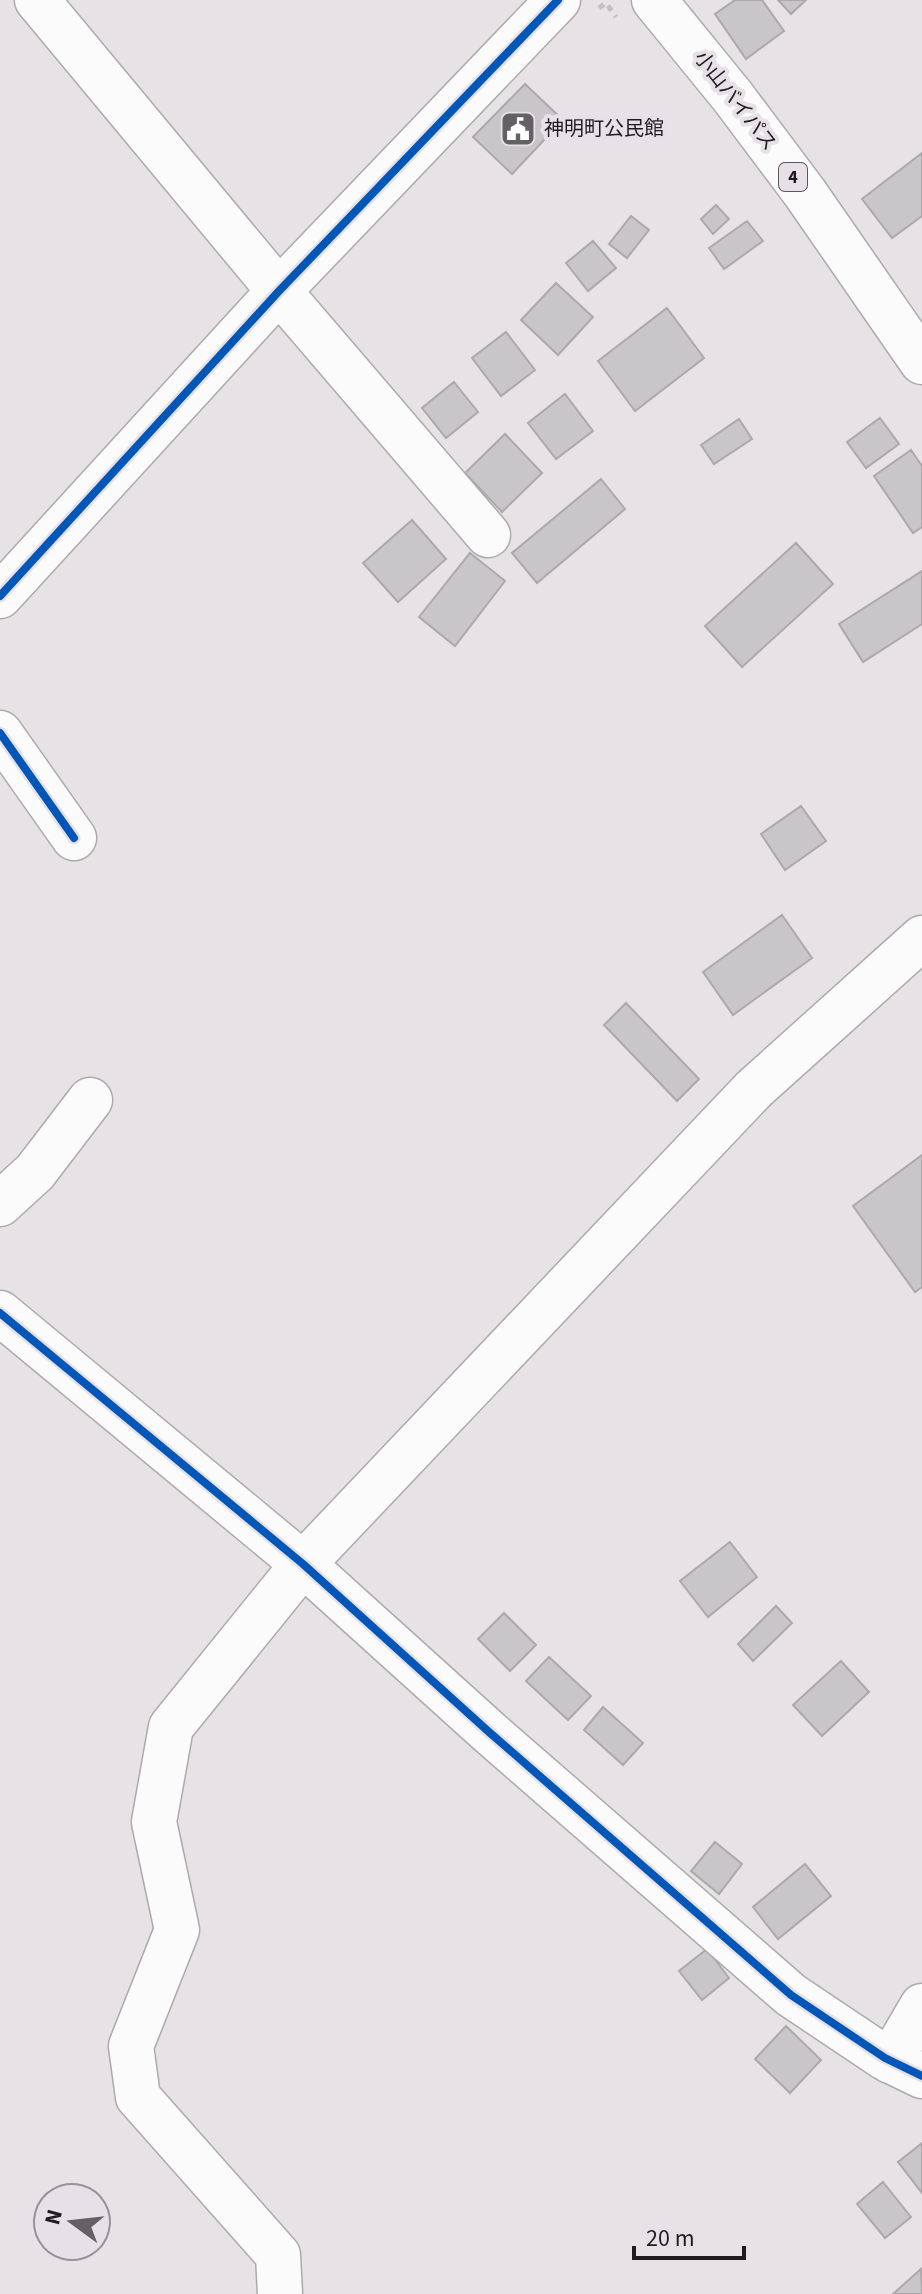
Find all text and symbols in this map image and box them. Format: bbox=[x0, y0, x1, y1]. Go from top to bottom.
street label: 小山バイパス bbox=[687, 45, 783, 157]
public building icon: 神明町公民館 bbox=[499, 110, 537, 148]
place label: 神明町公民館 bbox=[544, 115, 664, 143]
road number: 4 bbox=[779, 163, 807, 191]
north arrow bbox=[32, 2182, 112, 2262]
text: N bbox=[36, 2206, 71, 2228]
scale bar bbox=[634, 2210, 744, 2260]
text: 20 m bbox=[646, 2221, 695, 2256]

